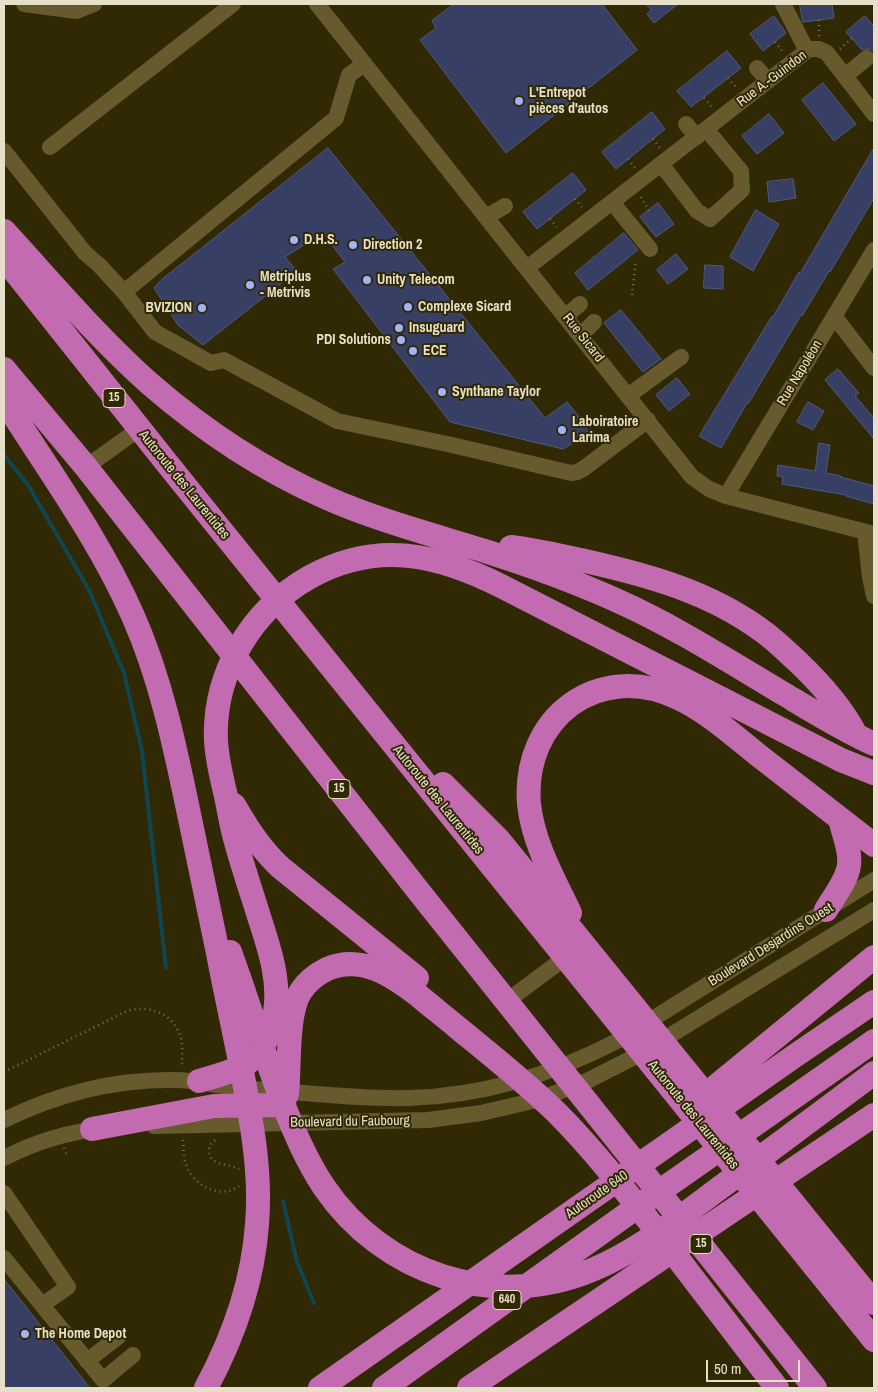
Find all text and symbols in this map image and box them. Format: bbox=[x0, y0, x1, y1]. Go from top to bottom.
street label: Rue A.-Guindon bbox=[734, 47, 810, 111]
place label: L'Entrepot pièces d'autos bbox=[529, 85, 608, 118]
marker: L'Entrepot pièces d'autos bbox=[513, 95, 525, 107]
place label: D.H.S. bbox=[304, 232, 338, 248]
marker: D.H.S. bbox=[288, 234, 300, 246]
place label: Direction 2 bbox=[363, 237, 422, 253]
marker: Direction 2 bbox=[347, 239, 359, 251]
place label: Metriplus - Metrivis bbox=[260, 269, 311, 302]
place label: Unity Telecom bbox=[377, 272, 455, 288]
marker: Unity Telecom bbox=[361, 274, 373, 286]
marker: Metriplus - Metrivis bbox=[244, 279, 256, 291]
place label: Complexe Sicard bbox=[418, 299, 511, 315]
place label: BVIZION bbox=[145, 300, 192, 316]
marker: Complexe Sicard bbox=[402, 301, 414, 313]
marker: BVIZION bbox=[196, 302, 208, 314]
street label: Rue Sicard bbox=[559, 310, 607, 366]
place label: Insuguard bbox=[409, 320, 464, 336]
marker: Insuguard bbox=[393, 322, 405, 334]
place label: PDI Solutions bbox=[316, 332, 391, 348]
marker: PDI Solutions bbox=[395, 334, 407, 346]
street label: Rue Napoléon bbox=[774, 337, 826, 409]
place label: ECE bbox=[423, 343, 447, 359]
marker: ECE bbox=[407, 345, 419, 357]
place label: Synthane Taylor bbox=[452, 384, 540, 400]
marker: Synthane Taylor bbox=[436, 386, 448, 398]
road number: 15 bbox=[103, 388, 125, 408]
place label: Laboiratoire Larima bbox=[572, 414, 638, 447]
marker: Laboiratoire Larima bbox=[556, 424, 568, 436]
street label: Autoroute des Laurentides bbox=[135, 427, 233, 543]
street label: Autoroute des Laurentides bbox=[389, 742, 487, 858]
road number: 15 bbox=[328, 780, 350, 799]
street label: Boulevard Desjardins Ouest bbox=[706, 900, 836, 990]
street label: Autoroute des Laurentides bbox=[644, 1057, 742, 1173]
street label: Boulevard du Faubourg bbox=[290, 1113, 410, 1131]
street label: Autoroute 640 bbox=[563, 1167, 631, 1223]
road number: 15 bbox=[690, 1234, 712, 1254]
road number: 640 bbox=[493, 1290, 521, 1310]
place label: The Home Depot bbox=[35, 1326, 126, 1342]
marker: The Home Depot bbox=[19, 1328, 31, 1340]
scale bar bbox=[708, 1350, 802, 1382]
text: 50 m bbox=[714, 1358, 741, 1379]

